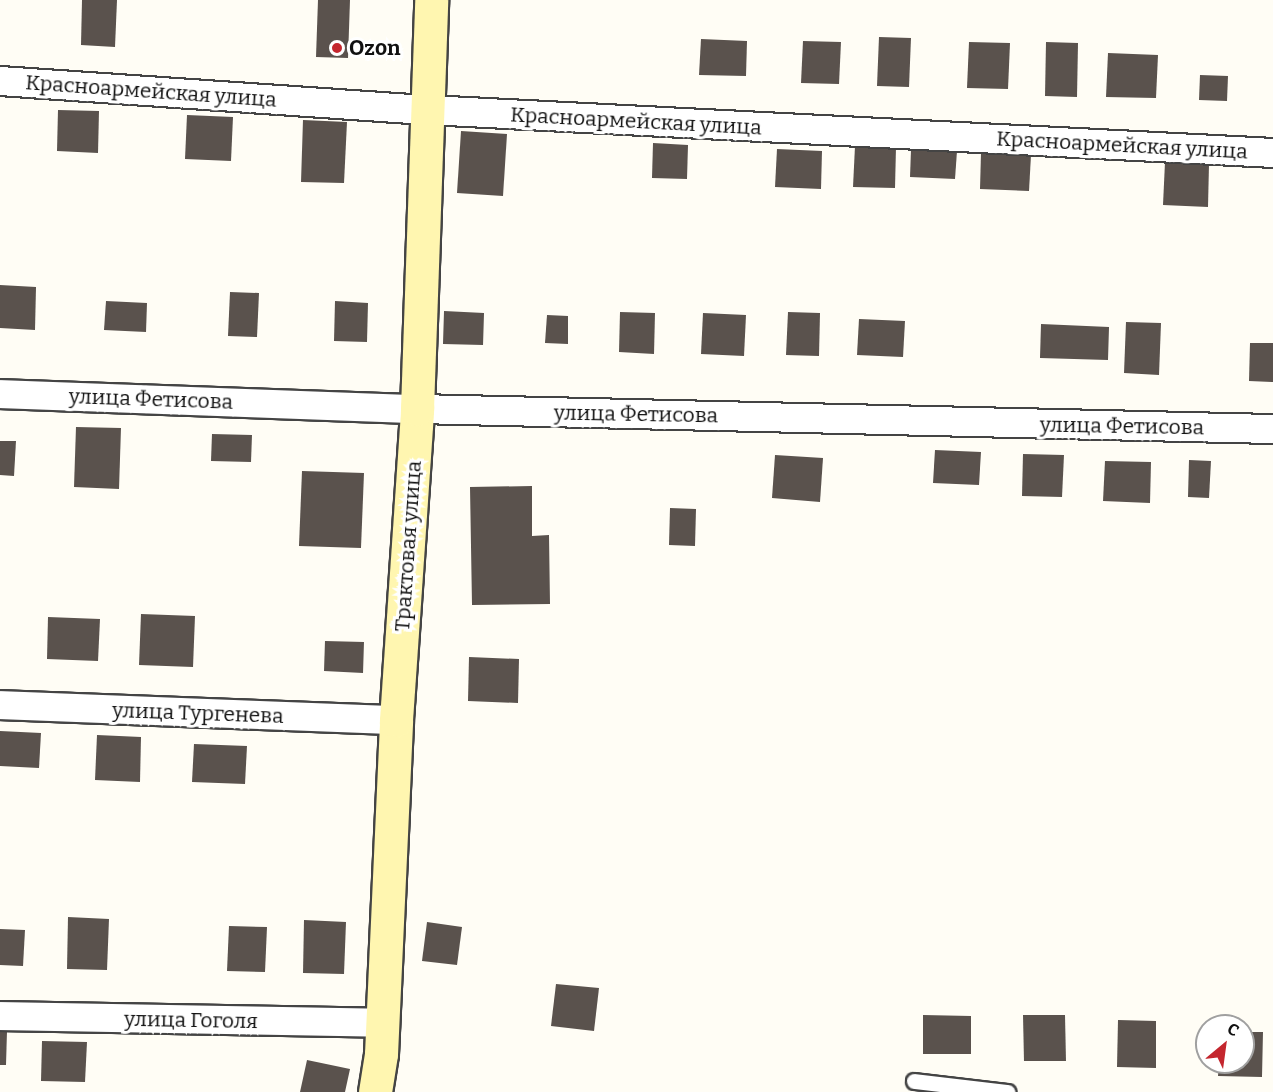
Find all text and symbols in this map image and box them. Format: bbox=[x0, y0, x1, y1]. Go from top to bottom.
place label: Ozon bbox=[349, 35, 401, 61]
marker: Ozon bbox=[330, 41, 344, 55]
street label: Красноармейская улица bbox=[25, 70, 277, 112]
street label: Красноармейская улица bbox=[510, 102, 762, 140]
street label: Красноармейская улица bbox=[996, 126, 1248, 164]
street label: улица Фетисова bbox=[68, 384, 234, 414]
street label: улица Фетисова bbox=[554, 400, 718, 428]
street label: улица Фетисова bbox=[1040, 412, 1204, 440]
street label: Трактовая улица bbox=[389, 460, 427, 632]
street label: улица Тургенева bbox=[112, 697, 284, 729]
street label: улица Гоголя bbox=[124, 1006, 258, 1034]
north arrow bbox=[1195, 1014, 1255, 1074]
text: С bbox=[1224, 1019, 1242, 1040]

